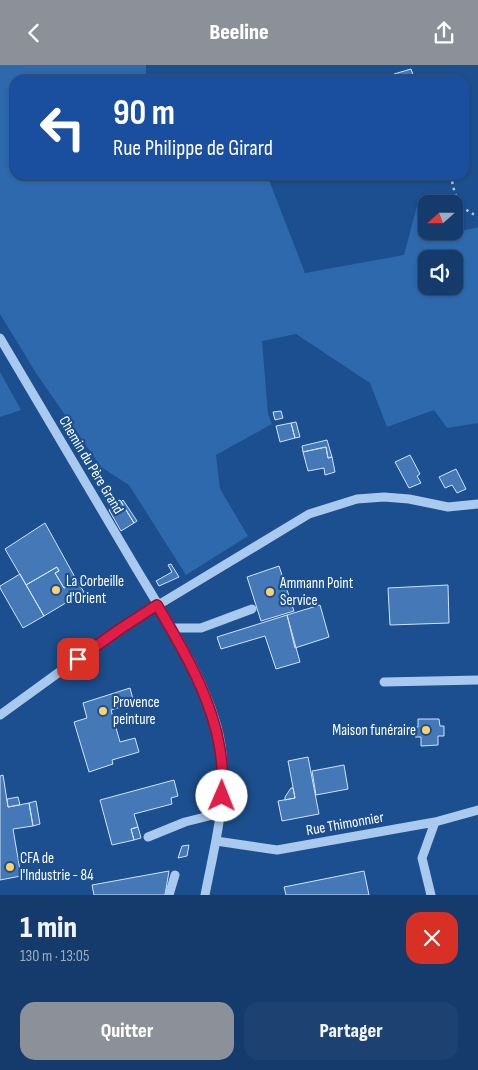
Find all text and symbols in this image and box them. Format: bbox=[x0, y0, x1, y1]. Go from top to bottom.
icon: back bbox=[20, 19, 48, 47]
text: Beeline bbox=[209, 19, 269, 46]
icon: share bbox=[430, 19, 458, 47]
text: 90 m bbox=[113, 92, 175, 135]
icon: left bbox=[30, 95, 95, 160]
text: Rue Philippe de Girard bbox=[113, 135, 273, 162]
north arrow bbox=[418, 195, 462, 240]
map controls bbox=[418, 195, 463, 295]
button: sound bbox=[418, 250, 463, 295]
street label: Chemin du Père Grand bbox=[54, 413, 128, 517]
place label: La Corbeille d'Orient bbox=[66, 572, 124, 608]
place label: Ammann Point Service bbox=[279, 574, 354, 610]
marker: La Corbeille d'Orient bbox=[50, 584, 62, 596]
marker: Ammann Point Service bbox=[264, 586, 276, 598]
pin bbox=[57, 638, 99, 680]
icon: arrive bbox=[64, 645, 92, 673]
place label: Provence peinture bbox=[113, 693, 160, 729]
marker: Provence peinture bbox=[97, 705, 109, 717]
place label: Maison funéraire bbox=[332, 721, 416, 740]
marker: Maison funéraire bbox=[420, 724, 432, 736]
position arrow bbox=[195, 769, 247, 821]
street label: Rue Thimonnier bbox=[305, 808, 386, 840]
place label: CFA de l'Industrie - 84 bbox=[20, 849, 94, 885]
marker: CFA de l'Industrie - 84 bbox=[4, 861, 16, 873]
text: 1 min bbox=[20, 910, 77, 946]
button: close bbox=[406, 912, 458, 964]
text: 130 m · 13:05 bbox=[20, 947, 89, 966]
button: Quitter bbox=[20, 1002, 234, 1060]
button: Partager bbox=[244, 1002, 458, 1060]

